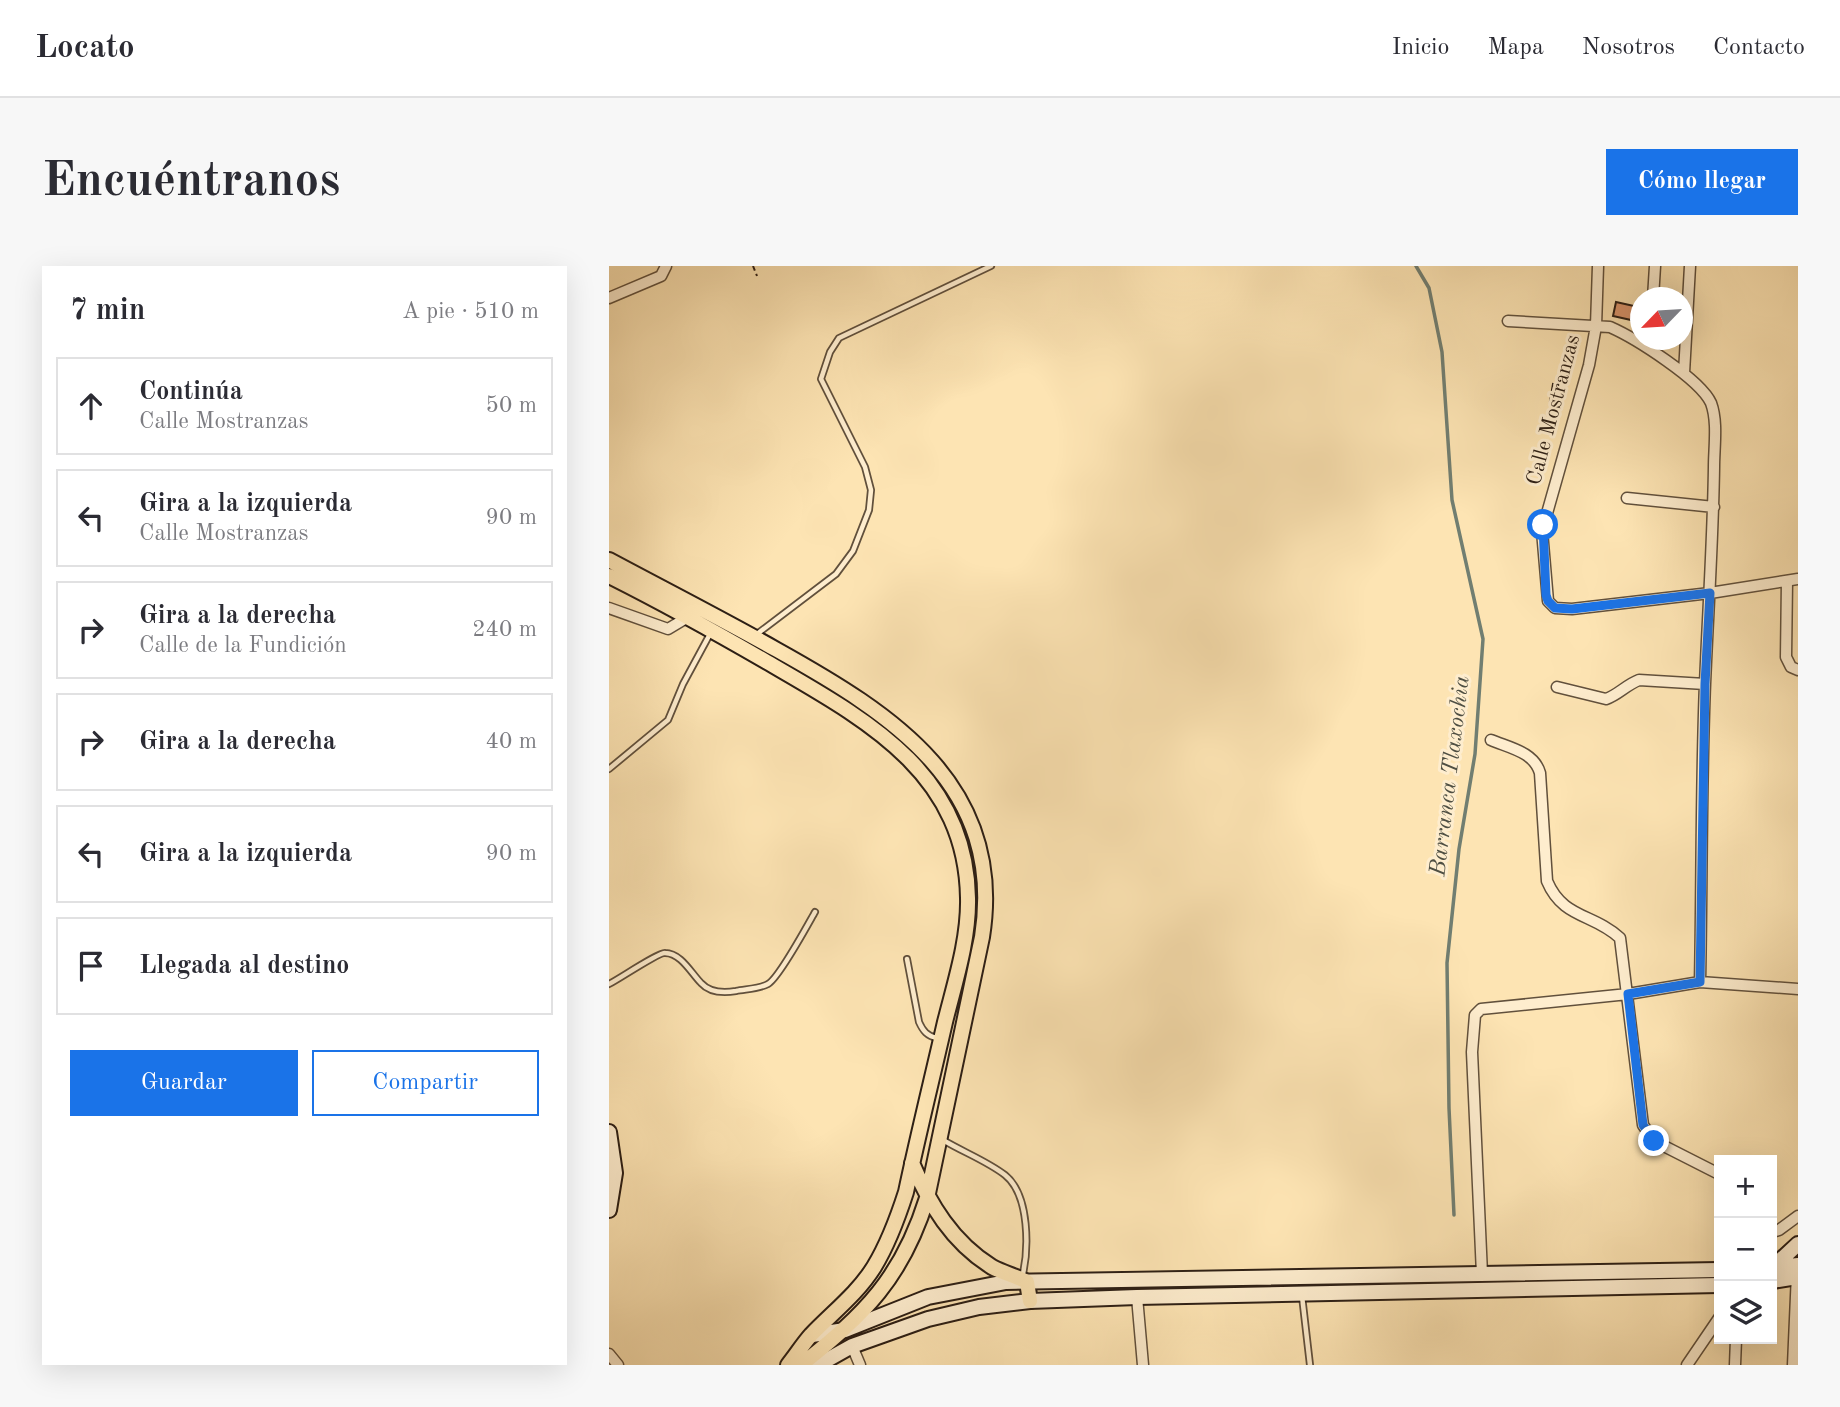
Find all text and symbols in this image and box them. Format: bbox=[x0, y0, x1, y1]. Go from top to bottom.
text: Locato bbox=[35, 32, 135, 65]
text: Inicio bbox=[1392, 36, 1450, 60]
text: Mapa bbox=[1488, 36, 1544, 60]
text: Nosotros bbox=[1582, 36, 1675, 60]
text: Contacto bbox=[1713, 36, 1805, 60]
button: Cómo llegar bbox=[1606, 149, 1798, 215]
text: Encuéntranos bbox=[42, 158, 340, 207]
north arrow bbox=[1630, 287, 1693, 350]
text: 7 min bbox=[70, 296, 145, 326]
text: A pie · 510 m bbox=[402, 300, 539, 323]
street label: Calle Mostranzas bbox=[1524, 332, 1584, 488]
text: Continúa bbox=[139, 379, 243, 405]
icon: ahead bbox=[72, 387, 110, 425]
text: 50 m bbox=[486, 394, 537, 417]
text: Calle Mostranzas bbox=[139, 410, 309, 433]
text: Gira a la izquierda bbox=[139, 491, 352, 517]
icon: left bbox=[72, 499, 110, 537]
text: 90 m bbox=[486, 506, 537, 529]
route start bbox=[1527, 509, 1558, 540]
text: Calle Mostranzas bbox=[139, 522, 309, 545]
text: Gira a la derecha bbox=[139, 603, 336, 629]
icon: right bbox=[72, 611, 110, 649]
text: 240 m bbox=[472, 618, 537, 641]
text: Calle de la Fundición bbox=[139, 634, 347, 657]
water label: Barranca Tlaxochia bbox=[1426, 674, 1474, 879]
icon: right bbox=[72, 723, 110, 761]
text: Gira a la derecha bbox=[139, 729, 336, 755]
text: 40 m bbox=[486, 730, 537, 753]
icon: left bbox=[72, 835, 110, 873]
text: Gira a la izquierda bbox=[139, 841, 352, 867]
text: 90 m bbox=[486, 842, 537, 865]
icon: arrive bbox=[72, 947, 110, 985]
text: Llegada al destino bbox=[139, 953, 349, 979]
button: Guardar bbox=[70, 1050, 298, 1116]
button: Compartir bbox=[312, 1050, 539, 1116]
route end bbox=[1638, 1125, 1669, 1156]
map controls bbox=[1714, 1155, 1777, 1344]
button: + bbox=[1714, 1155, 1777, 1218]
button: − bbox=[1714, 1218, 1777, 1281]
button: layers bbox=[1714, 1281, 1777, 1344]

